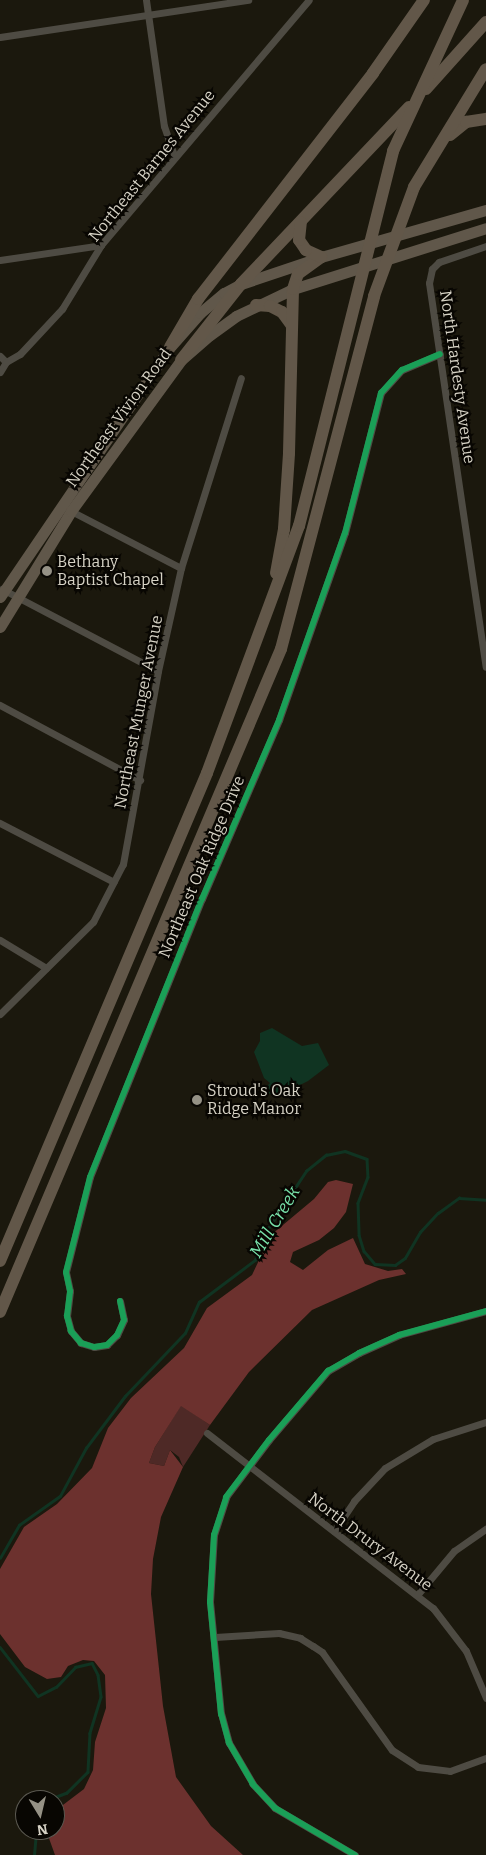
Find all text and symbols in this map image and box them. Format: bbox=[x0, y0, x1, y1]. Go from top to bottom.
street label: Northeast Barnes Avenue bbox=[85, 86, 219, 246]
street label: North Hardesty Avenue bbox=[435, 289, 479, 465]
street label: Northeast Vivion Road bbox=[62, 345, 176, 491]
place label: Bethany Baptist Chapel bbox=[57, 552, 164, 590]
marker: Bethany Baptist Chapel bbox=[41, 565, 53, 577]
street label: Northeast Munger Avenue bbox=[111, 614, 167, 810]
street label: Northeast Oak Ridge Drive bbox=[155, 773, 249, 961]
place label: Stroud's Oak Ridge Manor bbox=[207, 1081, 301, 1119]
marker: Stroud's Oak Ridge Manor bbox=[191, 1094, 203, 1106]
water label: Mill Creek bbox=[245, 1182, 305, 1262]
street label: North Drury Avenue bbox=[304, 1489, 436, 1595]
north arrow bbox=[15, 1790, 65, 1840]
text: N bbox=[36, 1820, 49, 1839]

